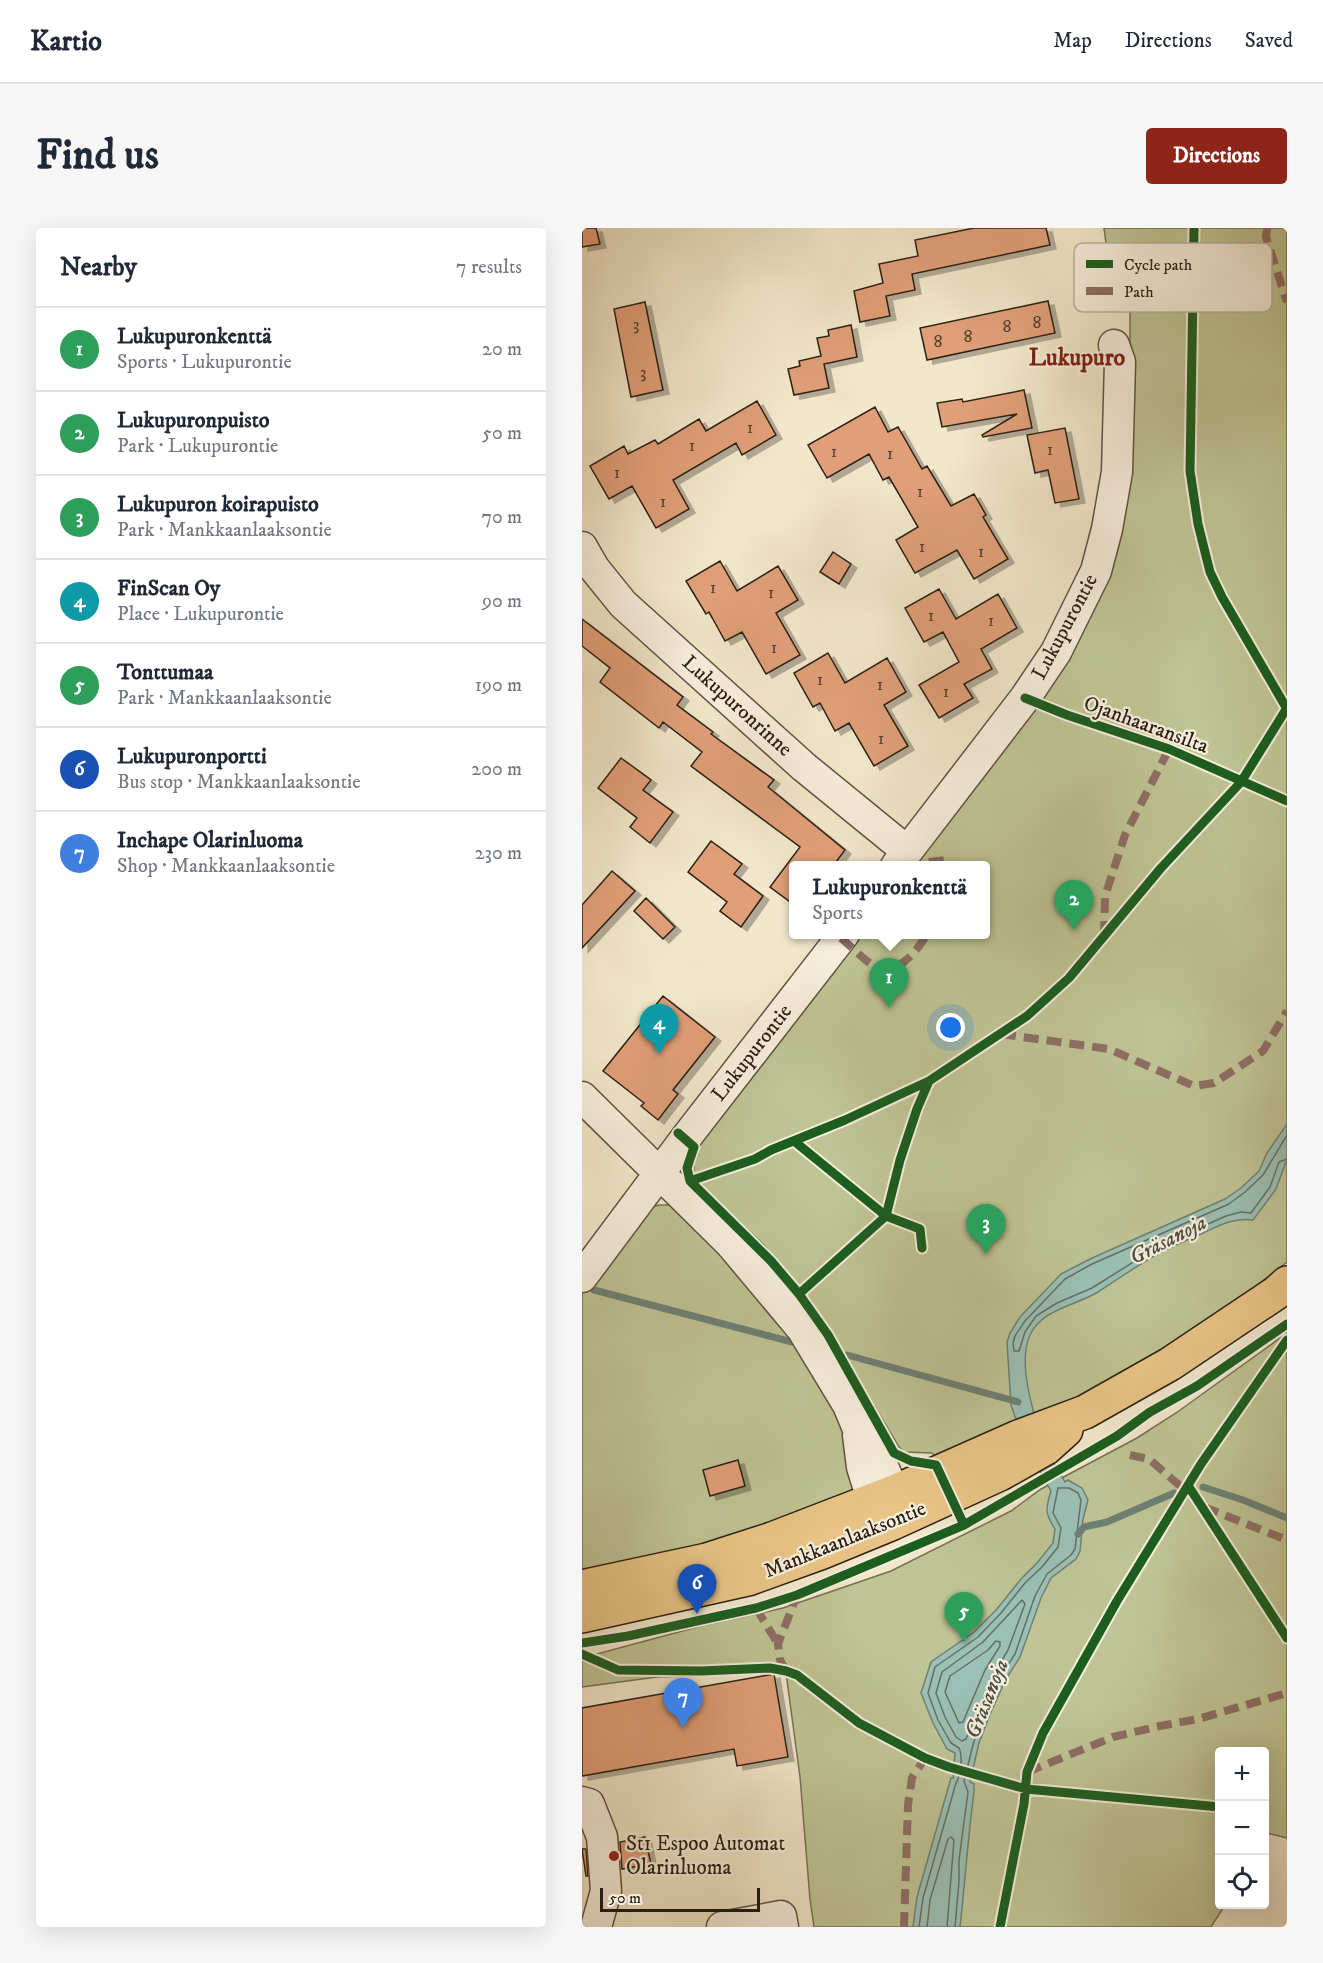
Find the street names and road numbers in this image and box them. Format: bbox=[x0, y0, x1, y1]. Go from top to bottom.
street label: Lukupurontie bbox=[1026, 569, 1104, 684]
street label: Lukupuronrinne bbox=[677, 650, 798, 762]
street label: Ojanhaaransilta bbox=[1080, 690, 1212, 760]
street label: Lukupurontie bbox=[706, 999, 798, 1107]
street label: Mankkaanlaaksontie bbox=[760, 1496, 930, 1584]

